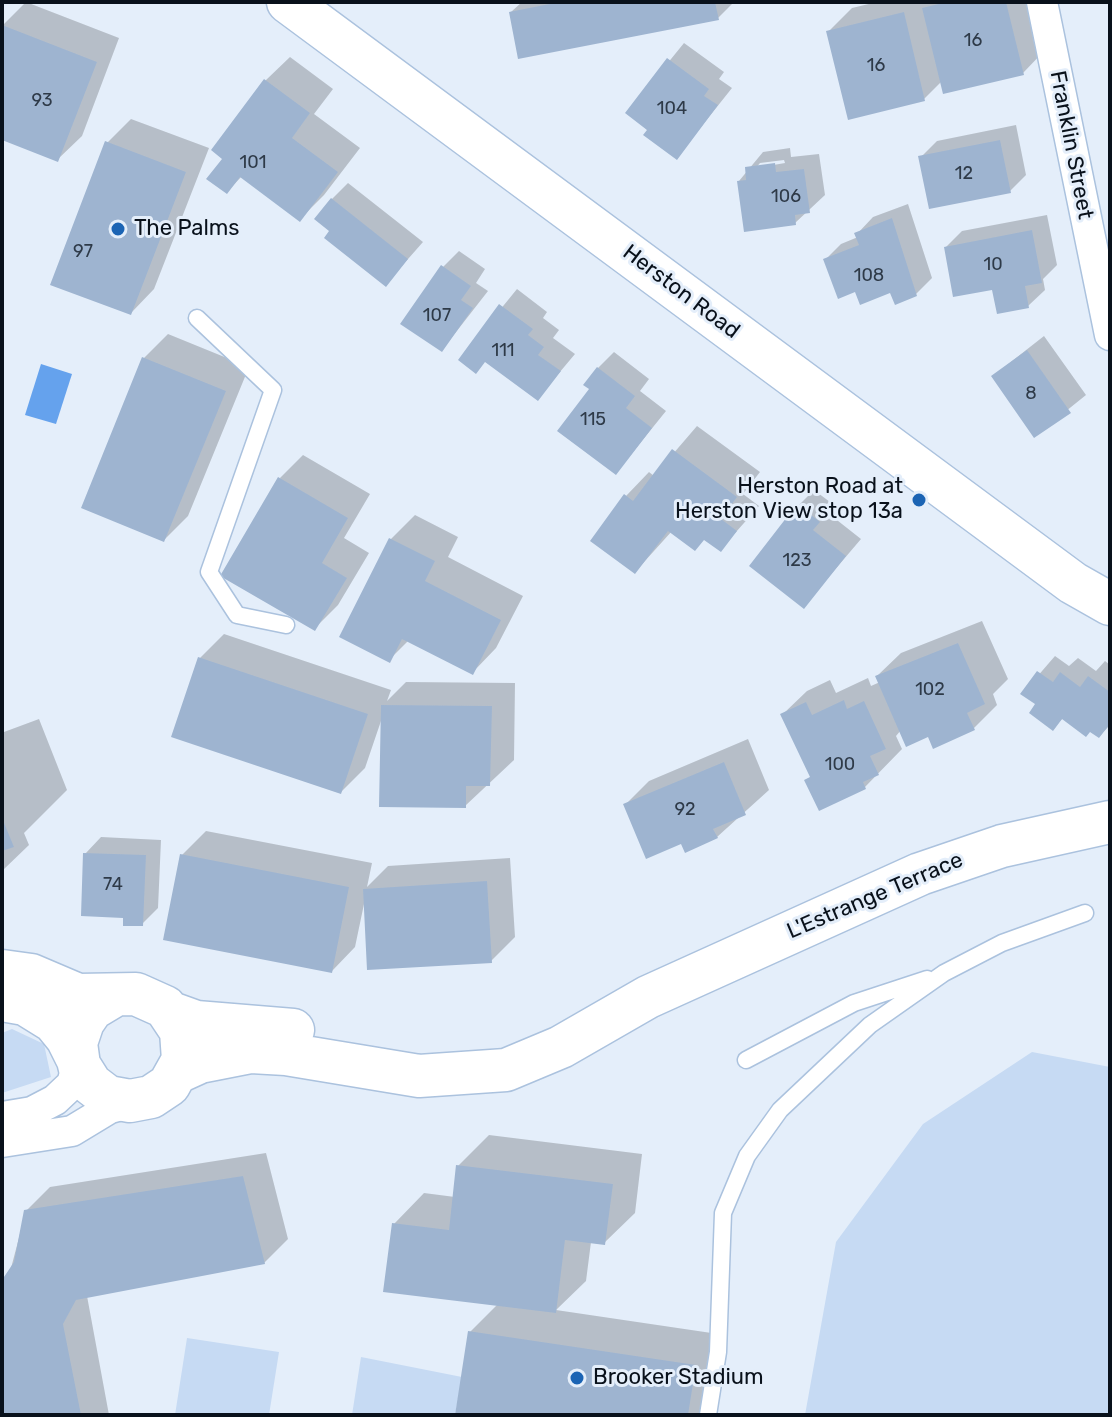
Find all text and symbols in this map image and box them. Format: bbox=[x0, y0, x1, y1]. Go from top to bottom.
house number: 16 bbox=[964, 30, 982, 52]
house number: 16 bbox=[867, 55, 885, 77]
street label: Franklin Street bbox=[1044, 69, 1098, 221]
house number: 93 bbox=[31, 90, 53, 112]
house number: 104 bbox=[657, 98, 687, 120]
house number: 101 bbox=[240, 152, 266, 174]
house number: 12 bbox=[955, 163, 973, 185]
house number: 106 bbox=[771, 186, 801, 208]
place label: The Palms bbox=[134, 216, 240, 242]
marker: The Palms bbox=[109, 220, 127, 238]
street label: Herston Road bbox=[617, 239, 745, 345]
house number: 97 bbox=[73, 241, 93, 263]
house number: 10 bbox=[983, 254, 1003, 276]
house number: 108 bbox=[854, 265, 884, 287]
house number: 107 bbox=[423, 305, 451, 327]
house number: 111 bbox=[491, 340, 515, 362]
house number: 8 bbox=[1025, 383, 1037, 405]
house number: 115 bbox=[580, 409, 606, 431]
place label: Herston Road at Herston View stop 13a bbox=[675, 474, 903, 526]
marker: Herston Road at Herston View stop 13a bbox=[910, 491, 928, 509]
house number: 123 bbox=[782, 550, 812, 572]
house number: 102 bbox=[915, 679, 945, 701]
house number: 100 bbox=[825, 754, 855, 776]
house number: 92 bbox=[674, 799, 696, 821]
street label: L'Estrange Terrace bbox=[783, 847, 967, 945]
house number: 74 bbox=[103, 874, 123, 896]
place label: Brooker Stadium bbox=[593, 1365, 764, 1391]
marker: Brooker Stadium bbox=[568, 1369, 586, 1387]

